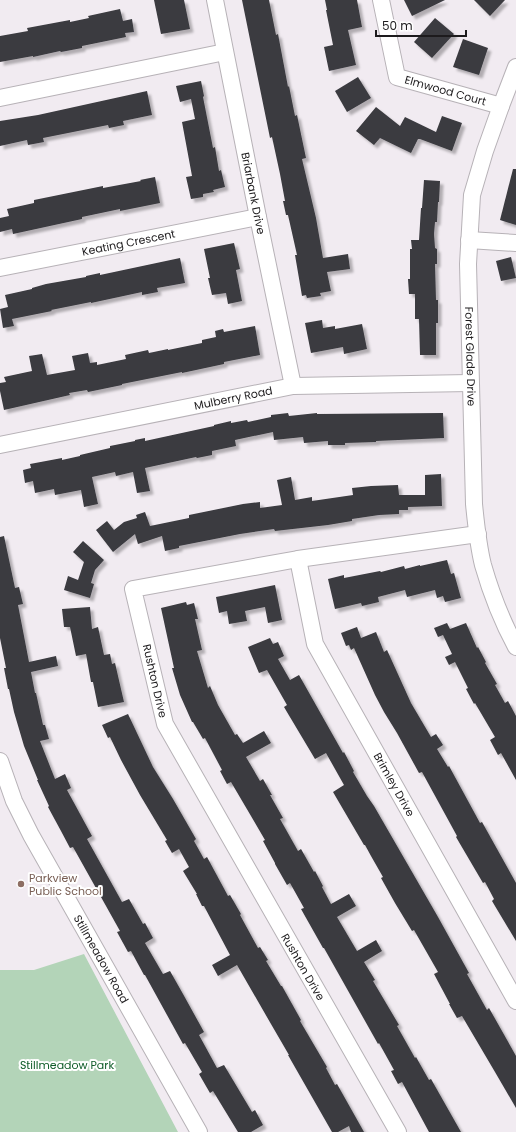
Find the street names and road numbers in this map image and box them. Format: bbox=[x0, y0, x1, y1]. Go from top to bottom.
street label: Elmwood Court bbox=[403, 72, 488, 110]
street label: Briarbank Drive bbox=[237, 151, 269, 236]
street label: Keating Crescent bbox=[80, 226, 177, 260]
street label: Forest Glade Drive bbox=[461, 306, 480, 407]
street label: Mulberry Road bbox=[193, 382, 274, 414]
street label: Rushton Drive bbox=[139, 643, 171, 720]
street label: Brimley Drive bbox=[370, 750, 419, 820]
street label: Stillmeadow Road bbox=[70, 912, 133, 1006]
street label: Rushton Drive bbox=[277, 930, 329, 1004]

